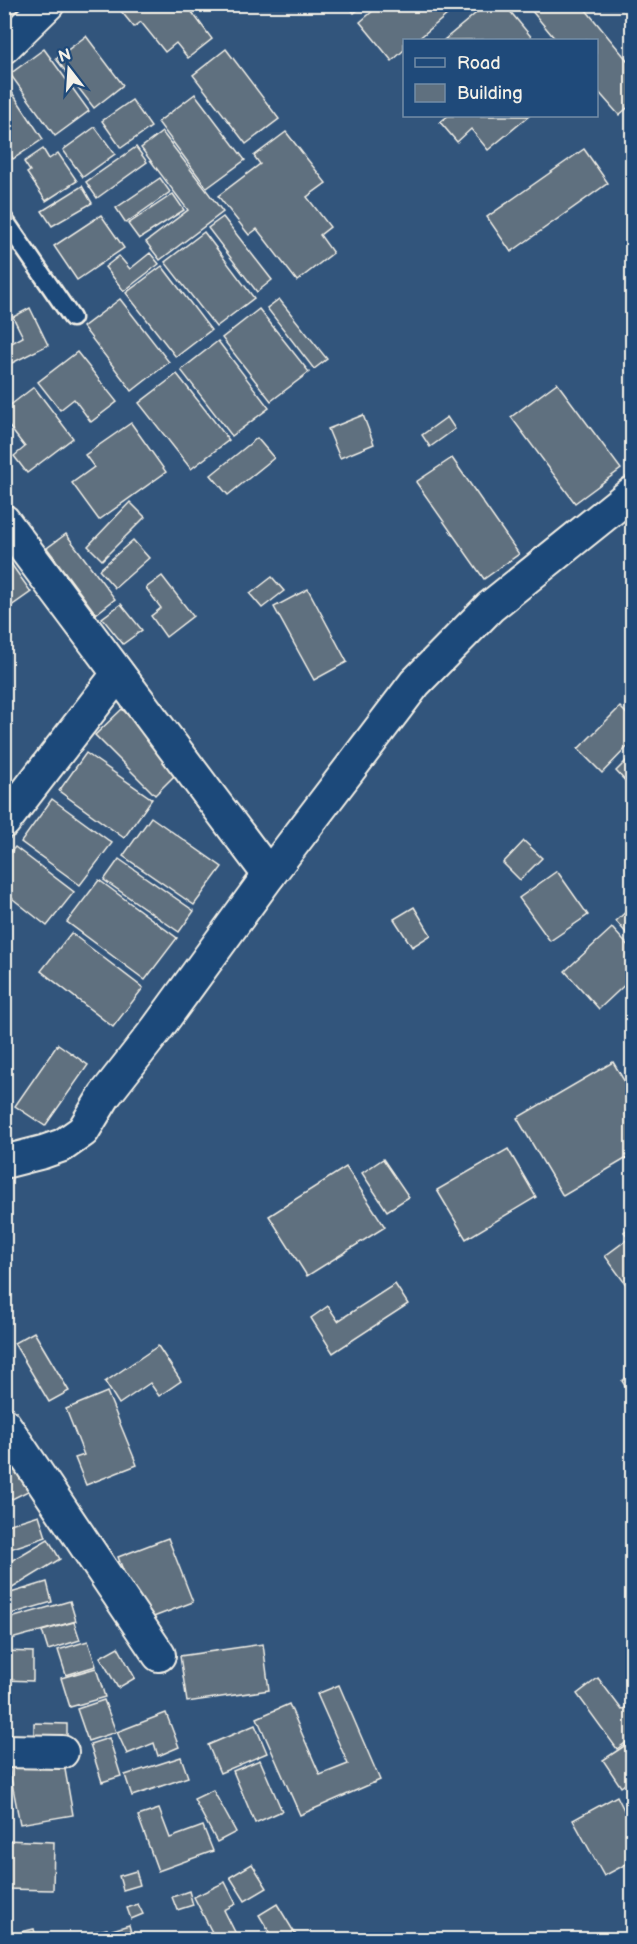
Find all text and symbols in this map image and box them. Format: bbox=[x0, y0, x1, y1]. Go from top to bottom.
north arrow bbox=[39, 39, 99, 99]
legend bbox=[403, 39, 598, 117]
text: N bbox=[57, 45, 74, 67]
text: Road bbox=[457, 53, 501, 74]
text: Building bbox=[457, 83, 523, 104]

